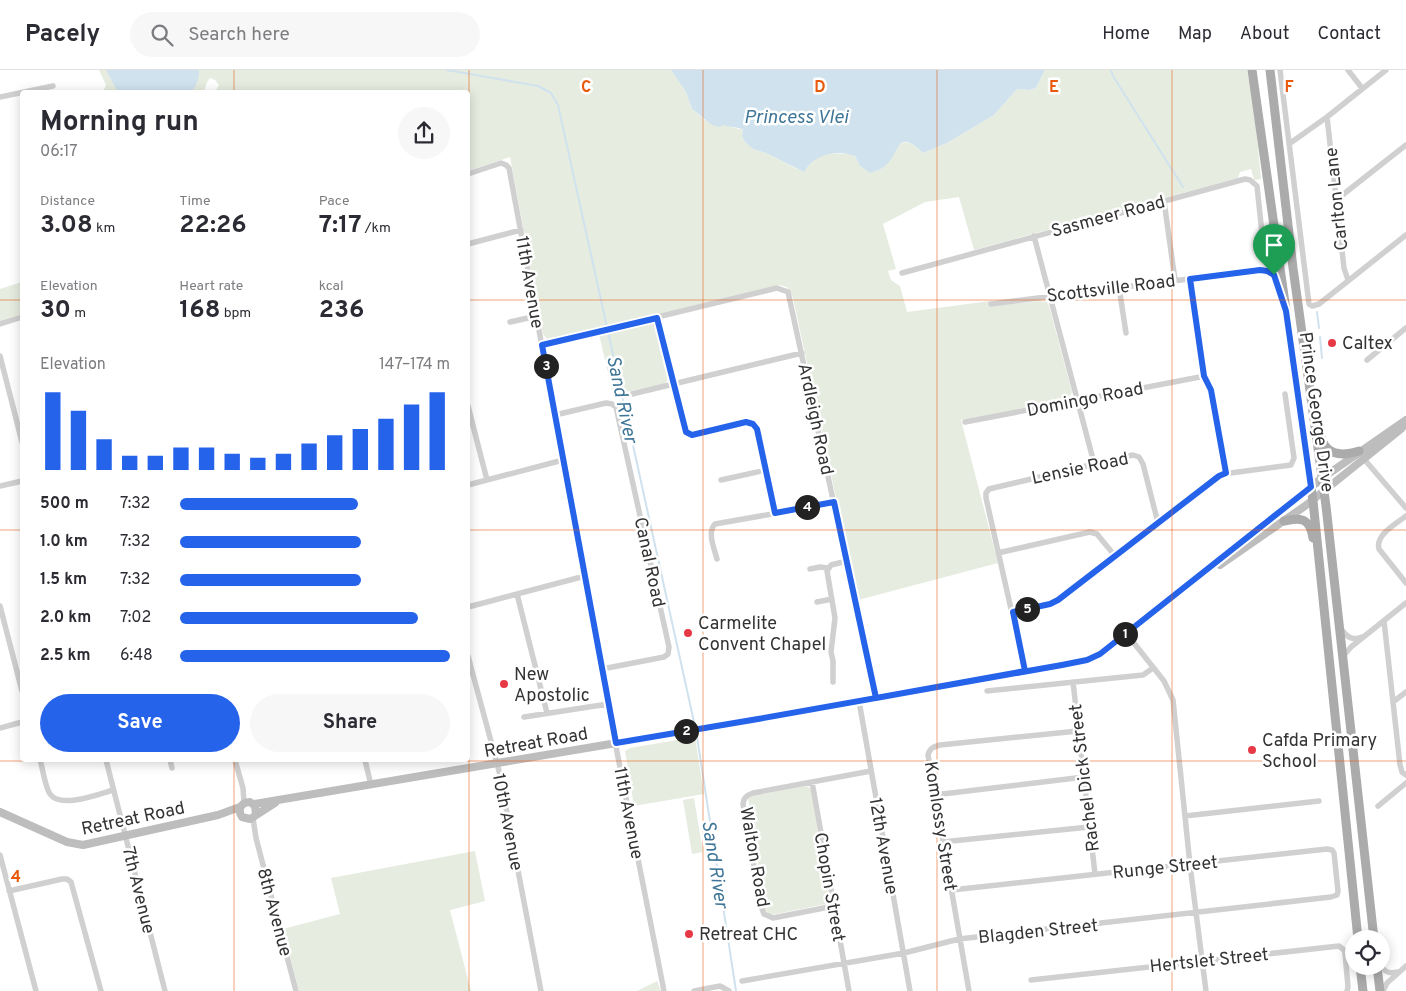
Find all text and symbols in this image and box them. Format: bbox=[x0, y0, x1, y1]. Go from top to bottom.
search box bbox=[130, 12, 480, 57]
text: Pacely bbox=[25, 20, 100, 50]
icon: search bbox=[148, 21, 176, 49]
text: Search here bbox=[188, 23, 290, 47]
text: Home bbox=[1102, 23, 1150, 46]
text: Map bbox=[1178, 23, 1212, 46]
text: About bbox=[1240, 23, 1289, 46]
text: Contact bbox=[1317, 23, 1381, 46]
text: C bbox=[581, 78, 591, 98]
text: D bbox=[814, 78, 826, 98]
text: E bbox=[1049, 78, 1059, 98]
text: F bbox=[1284, 78, 1294, 98]
text: Morning run bbox=[40, 105, 199, 141]
water label: Princess Vlei bbox=[744, 106, 849, 130]
button: share bbox=[398, 107, 450, 159]
text: 06:17 bbox=[40, 142, 78, 162]
street label: Carlton Lane bbox=[1321, 146, 1354, 252]
street label: Sasmeer Road bbox=[1049, 191, 1168, 244]
text: Distance bbox=[40, 193, 95, 210]
text: Time bbox=[179, 193, 211, 210]
text: Pace bbox=[319, 193, 349, 210]
text: 3.08 bbox=[40, 210, 93, 242]
text: 22:26 bbox=[179, 210, 247, 242]
text: 7:17 bbox=[319, 210, 362, 242]
text: km bbox=[93, 220, 115, 237]
text: /km bbox=[362, 220, 391, 237]
pin bbox=[1253, 224, 1295, 275]
icon: arrive bbox=[1260, 231, 1288, 259]
street label: 11th Avenue bbox=[509, 234, 548, 330]
street label: Scottsville Road bbox=[1045, 270, 1177, 309]
text: Elevation bbox=[40, 278, 98, 295]
text: Heart rate bbox=[179, 278, 243, 295]
text: kcal bbox=[319, 278, 344, 295]
text: 30 bbox=[40, 295, 71, 327]
text: 168 bbox=[179, 295, 220, 327]
text: 236 bbox=[319, 295, 364, 327]
text: m bbox=[71, 305, 86, 322]
text: bpm bbox=[220, 305, 251, 322]
street label: Prince George Drive bbox=[1293, 330, 1338, 494]
place label: Caltex bbox=[1342, 333, 1393, 356]
marker: Caltex bbox=[1326, 337, 1338, 349]
water label: Sand River bbox=[600, 353, 642, 447]
pin: 3 bbox=[534, 354, 558, 378]
text: Elevation bbox=[40, 355, 106, 375]
text: 147–174 m bbox=[379, 355, 450, 375]
text: 3 bbox=[542, 358, 551, 375]
street label: Ardleigh Road bbox=[791, 361, 838, 477]
street label: Domingo Road bbox=[1025, 378, 1146, 423]
street label: Lensie Road bbox=[1030, 448, 1131, 491]
text: 500 m bbox=[40, 494, 89, 514]
text: 7:32 bbox=[120, 494, 150, 514]
pin: 4 bbox=[794, 494, 820, 520]
text: 4 bbox=[803, 499, 812, 516]
street label: Canal Road bbox=[628, 515, 669, 610]
text: 1.0 km bbox=[40, 532, 88, 552]
text: 7:32 bbox=[120, 532, 150, 552]
text: 1.5 km bbox=[40, 570, 87, 590]
text: 7:32 bbox=[120, 570, 150, 590]
pin: 5 bbox=[1014, 596, 1040, 622]
text: 5 bbox=[1023, 601, 1032, 618]
text: 2.0 km bbox=[40, 608, 91, 628]
text: 7:02 bbox=[120, 608, 151, 628]
place label: Carmelite Convent Chapel bbox=[698, 613, 826, 657]
pin: 1 bbox=[1112, 622, 1138, 646]
text: 1 bbox=[1123, 626, 1128, 643]
marker: Carmelite Convent Chapel bbox=[682, 627, 694, 639]
text: 2.5 km bbox=[40, 646, 90, 666]
text: 6:48 bbox=[120, 646, 153, 666]
place label: New Apostolic bbox=[514, 664, 590, 708]
marker: New Apostolic bbox=[498, 678, 510, 690]
button: Save bbox=[40, 694, 240, 752]
button: Share bbox=[250, 694, 450, 752]
street label: Rachel Dick Street bbox=[1065, 703, 1106, 853]
pin: 2 bbox=[674, 718, 698, 744]
street label: Retreat Road bbox=[482, 723, 590, 764]
text: 2 bbox=[682, 723, 691, 740]
place label: Cafda Primary School bbox=[1262, 730, 1377, 774]
marker: Cafda Primary School bbox=[1246, 744, 1258, 756]
street label: Komlossy Street bbox=[918, 760, 961, 893]
street label: 11th Avenue bbox=[607, 765, 648, 861]
street label: 10th Avenue bbox=[486, 772, 527, 873]
street label: 12th Avenue bbox=[863, 796, 902, 897]
street label: Retreat Road bbox=[79, 797, 187, 842]
street label: Walton Road bbox=[733, 805, 774, 909]
water label: Sand River bbox=[695, 818, 733, 912]
street label: Chopin Street bbox=[808, 831, 849, 944]
street label: 7th Avenue bbox=[116, 844, 159, 936]
street label: Runge Street bbox=[1111, 852, 1219, 885]
street label: 8th Avenue bbox=[251, 865, 296, 959]
text: 4 bbox=[11, 868, 21, 888]
street label: Blagden Street bbox=[977, 915, 1099, 950]
place label: Retreat CHC bbox=[699, 924, 798, 947]
marker: Retreat CHC bbox=[683, 928, 695, 940]
map controls bbox=[1345, 930, 1390, 975]
button: locate bbox=[1345, 930, 1390, 975]
street label: Hertslet Street bbox=[1148, 944, 1270, 979]

